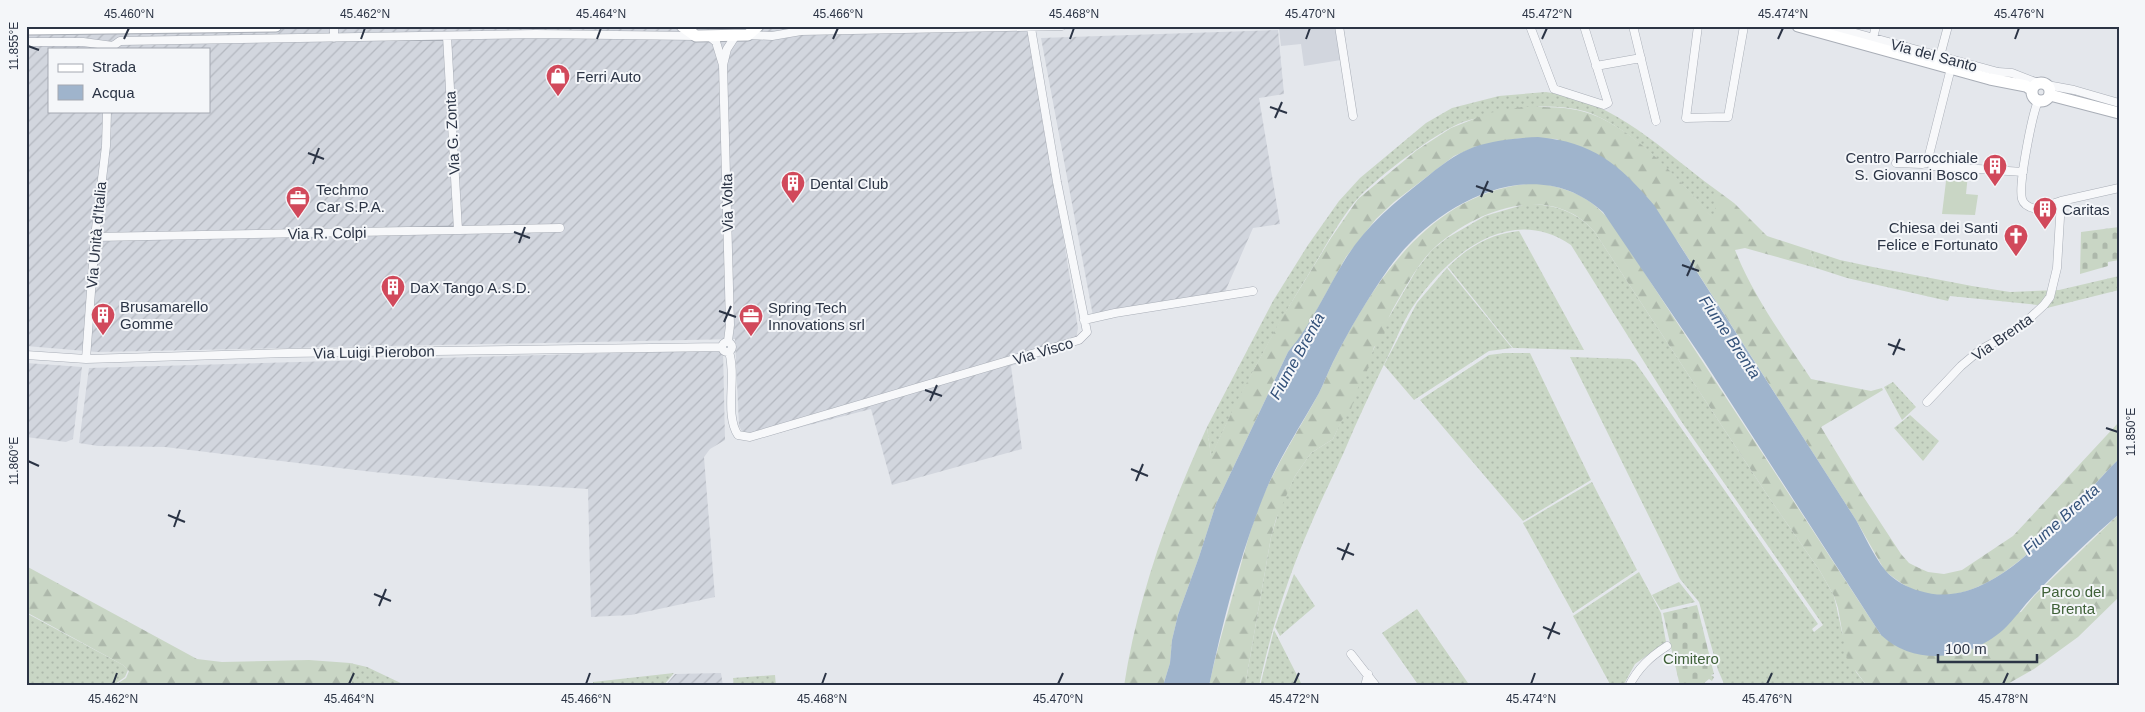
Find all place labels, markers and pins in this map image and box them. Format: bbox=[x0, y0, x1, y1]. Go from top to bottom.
shop icon: Ferri Auto bbox=[545, 63, 571, 97]
place label: Ferri Auto bbox=[576, 68, 641, 85]
place label: Centro Parrocchiale S. Giovanni Bosco bbox=[1845, 149, 1978, 183]
building icon: Centro Parrocchiale S. Giovanni Bosco bbox=[1982, 153, 2008, 187]
building icon: Dental Club bbox=[780, 170, 806, 204]
place label: Dental Club bbox=[810, 175, 888, 192]
place label: Techmo Car S.P.A. bbox=[316, 181, 385, 215]
office icon: Techmo Car S.P.A. bbox=[285, 185, 311, 219]
building icon: Caritas bbox=[2032, 196, 2058, 230]
place label: Caritas bbox=[2062, 201, 2110, 218]
place label: Chiesa dei Santi Felice e Fortunato bbox=[1877, 219, 1998, 253]
church icon: Chiesa dei Santi Felice e Fortunato bbox=[2003, 223, 2029, 257]
building icon: DaX Tango A.S.D. bbox=[380, 274, 406, 308]
place label: DaX Tango A.S.D. bbox=[410, 279, 531, 296]
place label: Brusamarello Gomme bbox=[120, 298, 208, 332]
place label: Spring Tech Innovations srl bbox=[768, 299, 865, 333]
building icon: Brusamarello Gomme bbox=[90, 302, 116, 336]
office icon: Spring Tech Innovations srl bbox=[738, 303, 764, 337]

